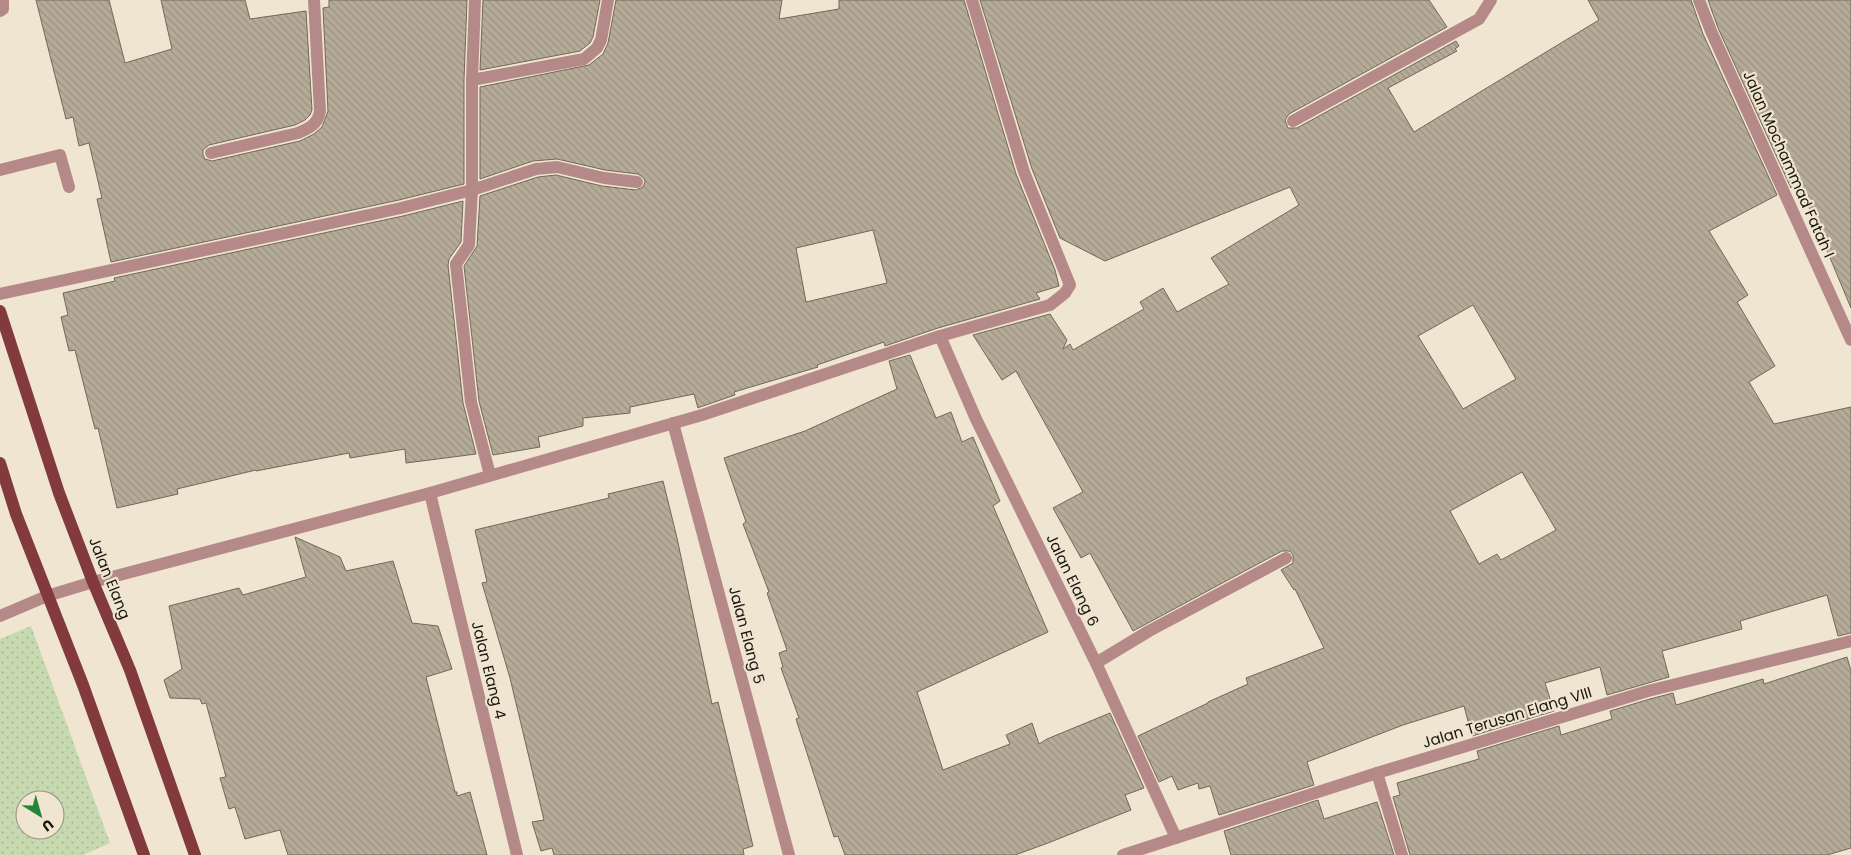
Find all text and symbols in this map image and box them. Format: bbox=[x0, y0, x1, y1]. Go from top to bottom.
street label: Jalan Mochammad Fatah I bbox=[1738, 67, 1840, 261]
street label: Jalan Elang 6 bbox=[1042, 530, 1104, 630]
street label: Jalan Elang bbox=[84, 534, 136, 622]
street label: Jalan Elang 5 bbox=[724, 584, 770, 686]
street label: Jalan Elang 4 bbox=[467, 619, 511, 721]
street label: Jalan Terusan Elang VIII bbox=[1420, 681, 1594, 753]
north arrow bbox=[15, 790, 65, 840]
text: U bbox=[38, 814, 58, 836]

